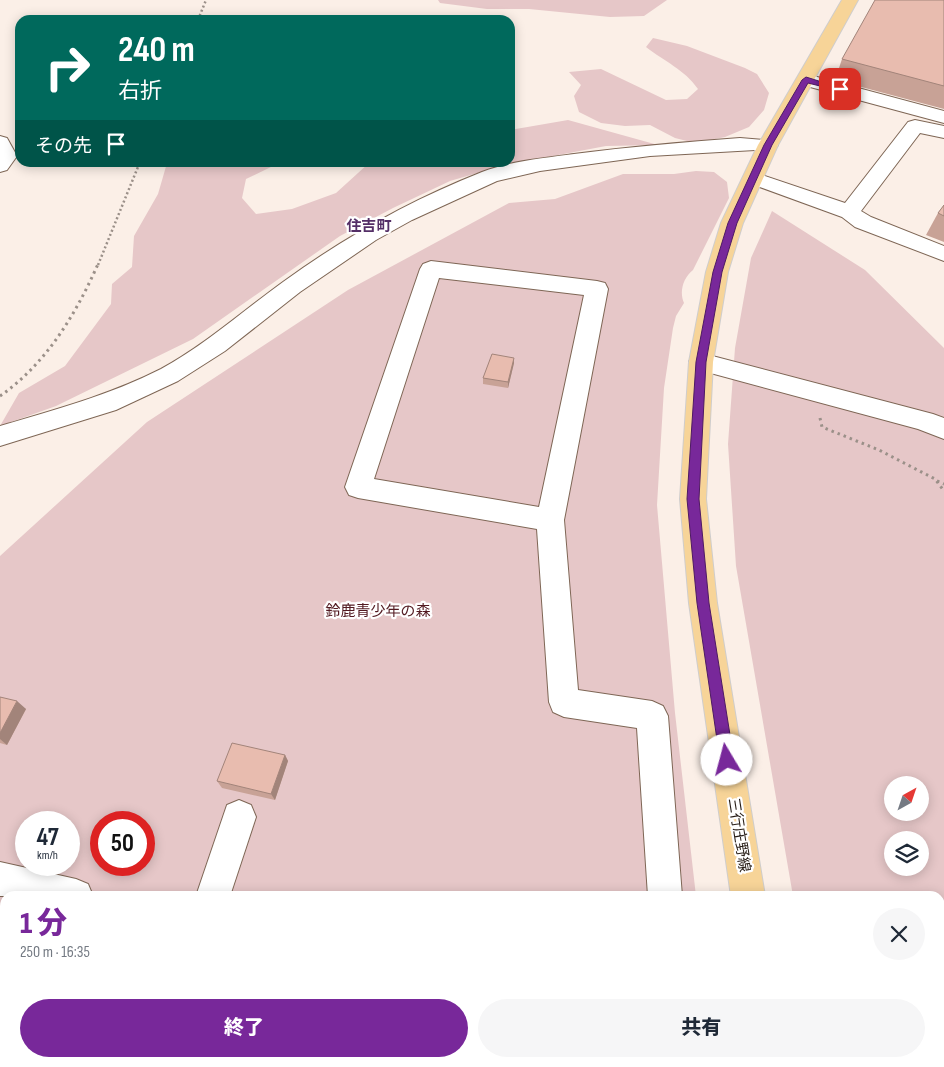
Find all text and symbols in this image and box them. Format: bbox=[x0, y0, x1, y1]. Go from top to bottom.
text: 240 m bbox=[118, 29, 195, 72]
icon: right bbox=[35, 35, 100, 100]
pin bbox=[819, 68, 861, 110]
icon: arrive bbox=[826, 75, 854, 103]
text: 右折 bbox=[118, 78, 162, 105]
icon: arrive bbox=[102, 130, 130, 158]
text: その先 bbox=[35, 135, 92, 158]
district label: 住吉町 bbox=[346, 217, 392, 236]
park label: 鈴鹿青少年の森 bbox=[325, 602, 431, 621]
position arrow bbox=[700, 733, 752, 785]
north arrow bbox=[884, 776, 929, 821]
map controls bbox=[884, 776, 929, 876]
street label: 三行庄野線 bbox=[724, 796, 754, 874]
speed limit sign: 50 bbox=[90, 811, 155, 876]
text: 47 bbox=[36, 822, 59, 853]
button: layers bbox=[884, 831, 929, 876]
text: km/h bbox=[37, 848, 58, 863]
text: 1 分 bbox=[20, 906, 67, 942]
button: close bbox=[873, 908, 925, 960]
text: 250 m · 16:35 bbox=[20, 943, 90, 962]
button: 終了 bbox=[20, 999, 468, 1057]
button: 共有 bbox=[478, 999, 925, 1057]

